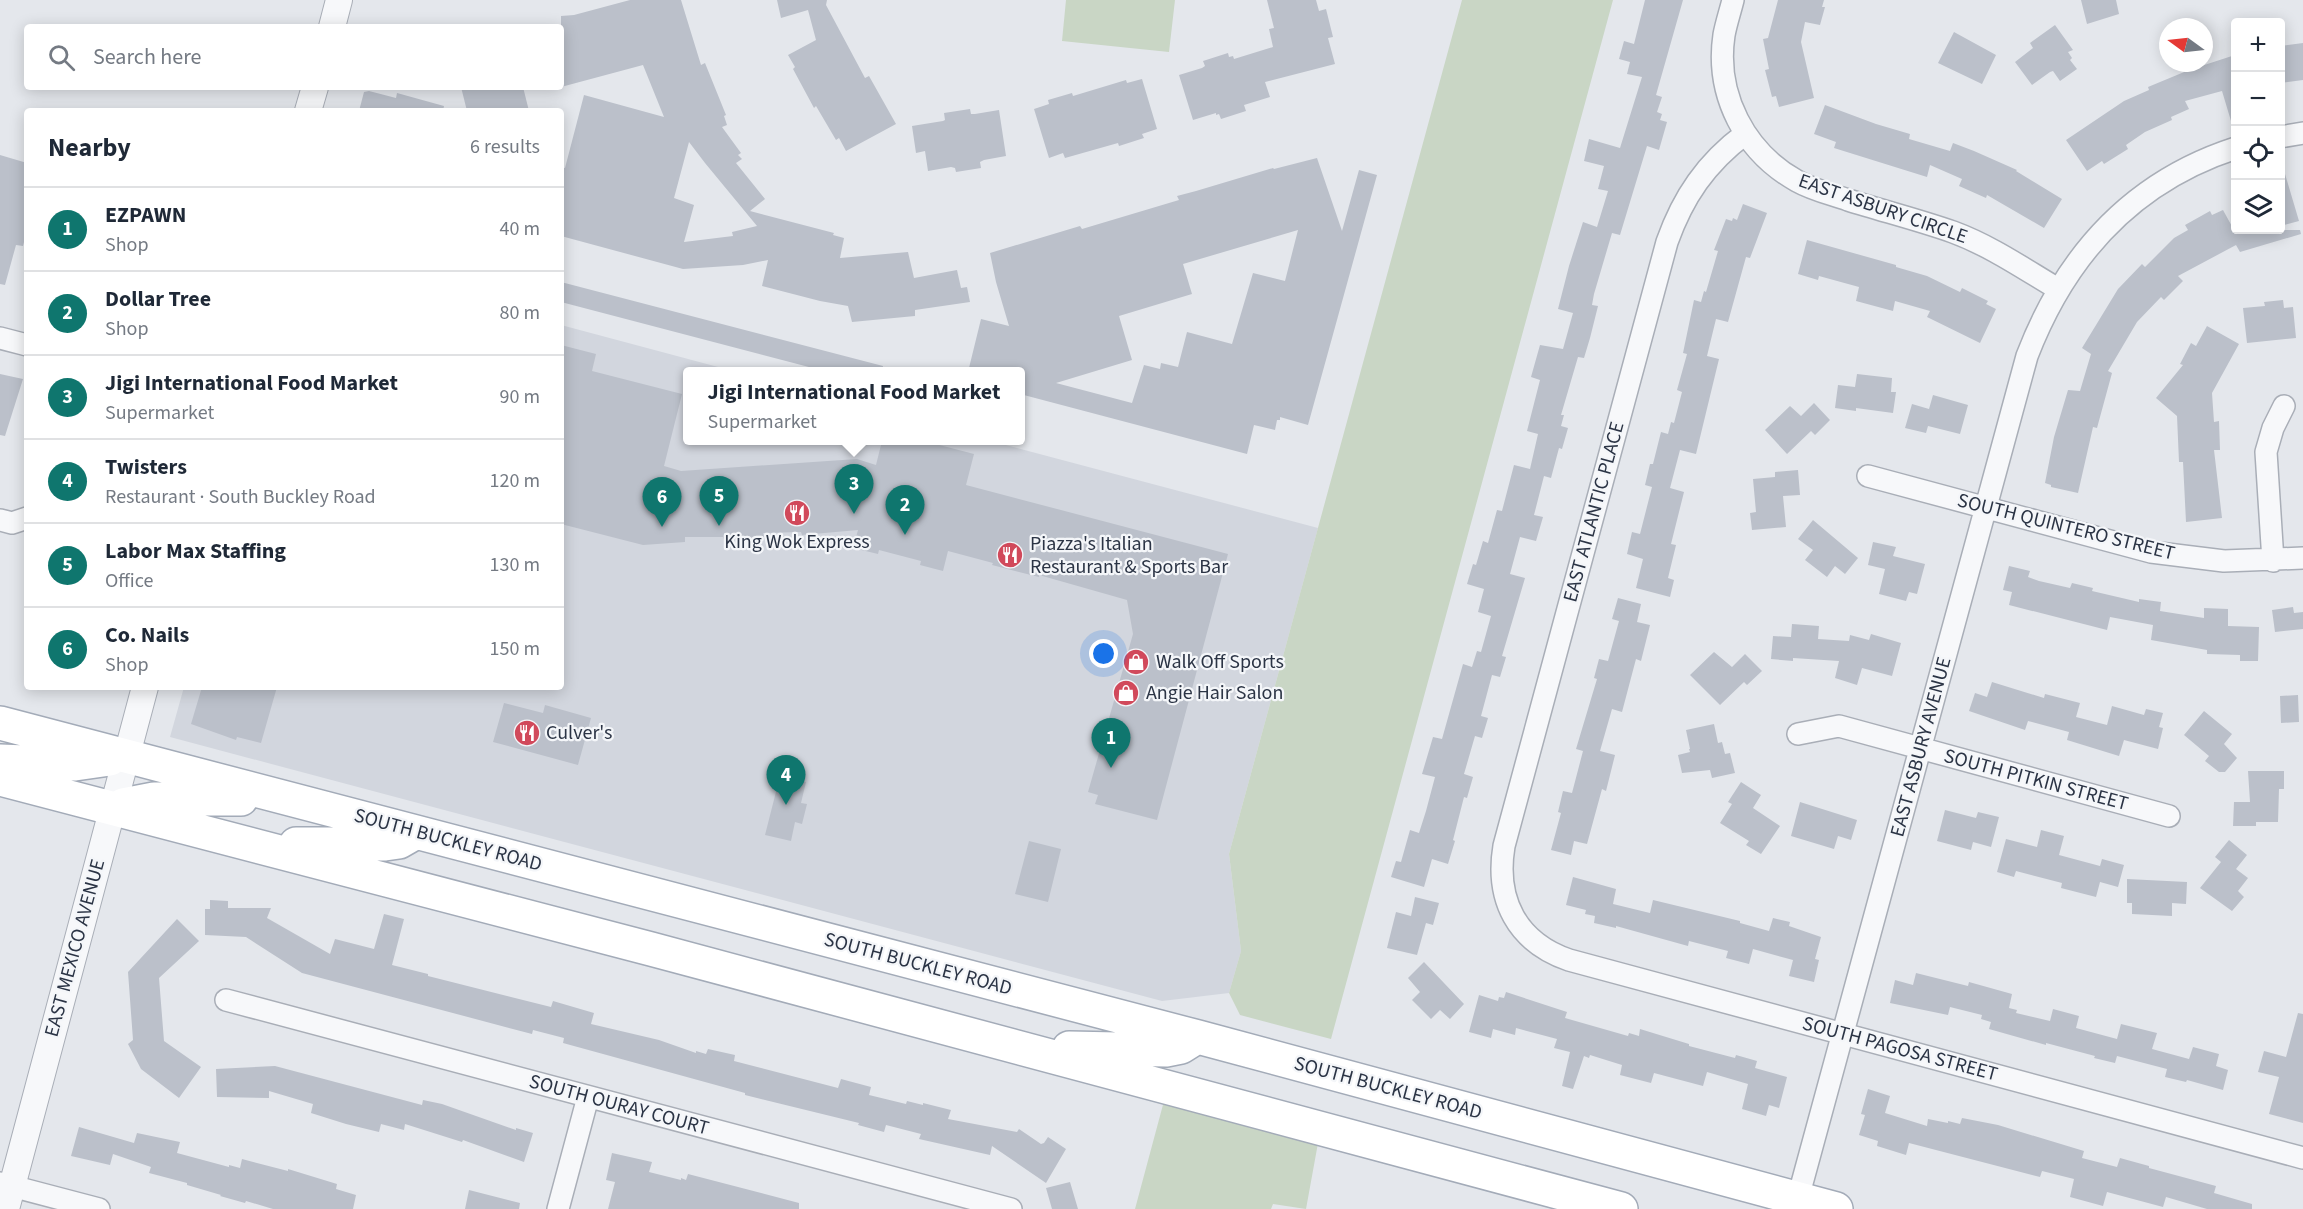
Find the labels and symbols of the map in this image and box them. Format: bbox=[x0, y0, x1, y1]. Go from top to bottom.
north arrow bbox=[2159, 18, 2213, 72]
street label: EAST ASBURY CIRCLE bbox=[1795, 167, 1971, 251]
street label: EAST ATLANTIC PLACE bbox=[1556, 419, 1632, 605]
pin: 3 bbox=[834, 464, 874, 514]
pin: 5 bbox=[700, 476, 738, 526]
pin: 6 bbox=[642, 478, 682, 527]
pin: 2 bbox=[886, 486, 924, 535]
street label: SOUTH QUINTERO STREET bbox=[1954, 486, 2178, 568]
restaurant icon: King Wok Express bbox=[782, 498, 812, 528]
place label: King Wok Express bbox=[724, 528, 870, 556]
place label: Piazza's Italian Restaurant & Sports Bar bbox=[1030, 530, 1228, 581]
restaurant icon: Piazza's Italian Restaurant & Sports Bar bbox=[995, 540, 1025, 570]
your location bbox=[1089, 639, 1118, 668]
shop icon: Walk Off Sports bbox=[1121, 647, 1151, 677]
place label: Walk Off Sports bbox=[1156, 648, 1284, 676]
street label: EAST ASBURY AVENUE bbox=[1883, 654, 1959, 840]
shop icon: Angie Hair Salon bbox=[1111, 678, 1141, 708]
place label: Angie Hair Salon bbox=[1146, 679, 1283, 707]
restaurant icon: Culver's bbox=[512, 718, 542, 748]
pin: 1 bbox=[1092, 718, 1130, 768]
place label: Culver's bbox=[546, 719, 612, 747]
street label: SOUTH PITKIN STREET bbox=[1941, 742, 2132, 818]
pin: 4 bbox=[766, 756, 806, 805]
street label: SOUTH BUCKLEY ROAD bbox=[351, 801, 545, 879]
street label: EAST MEXICO AVENUE bbox=[38, 856, 112, 1040]
street label: SOUTH BUCKLEY ROAD bbox=[821, 925, 1015, 1003]
street label: SOUTH PAGOSA STREET bbox=[1799, 1009, 2001, 1089]
street label: SOUTH BUCKLEY ROAD bbox=[1291, 1049, 1485, 1127]
street label: SOUTH OURAY COURT bbox=[526, 1068, 712, 1143]

